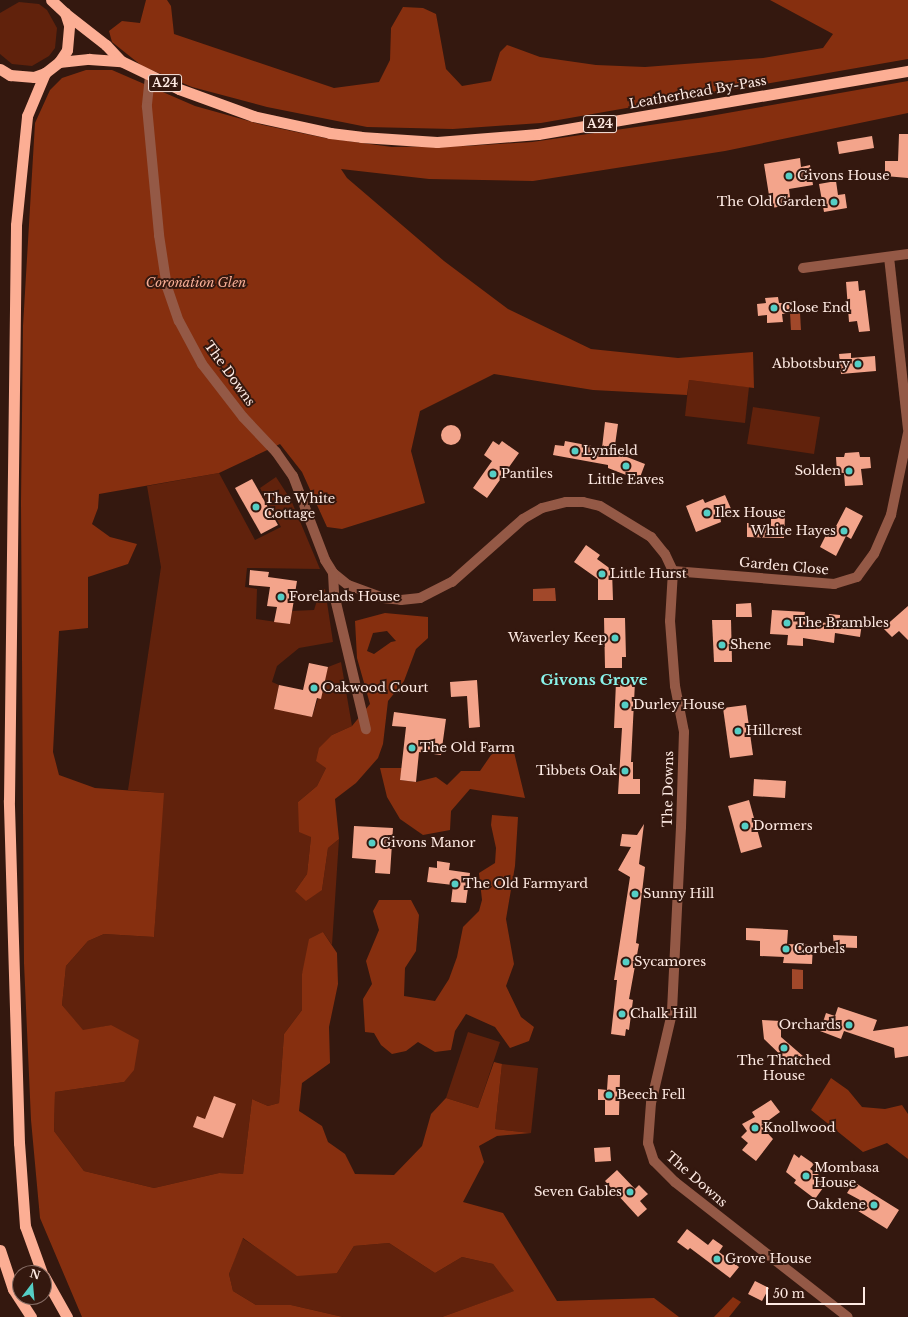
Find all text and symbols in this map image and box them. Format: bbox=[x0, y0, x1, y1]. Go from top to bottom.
road number: A24 bbox=[148, 73, 182, 93]
street label: Leatherhead By-Pass bbox=[628, 73, 768, 113]
road number: A24 bbox=[583, 114, 617, 134]
place label: Givons House bbox=[797, 168, 890, 184]
marker: Givons House bbox=[784, 171, 794, 181]
place label: The Old Garden bbox=[717, 194, 826, 210]
marker: The Old Garden bbox=[829, 197, 839, 207]
park label: Coronation Glen bbox=[146, 275, 246, 291]
place label: Close End bbox=[782, 300, 849, 316]
marker: Close End bbox=[769, 303, 779, 313]
street label: The Downs bbox=[200, 339, 258, 409]
place label: Abbotsbury bbox=[772, 356, 850, 372]
marker: Abbotsbury bbox=[853, 359, 863, 369]
place label: Lynfield bbox=[583, 443, 638, 459]
marker: Lynfield bbox=[570, 446, 580, 456]
marker: Little Eaves bbox=[621, 461, 631, 471]
place label: Solden bbox=[795, 463, 841, 479]
place label: Pantiles bbox=[501, 466, 553, 482]
marker: Solden bbox=[844, 466, 854, 476]
marker: Pantiles bbox=[488, 469, 498, 479]
place label: Little Eaves bbox=[588, 472, 664, 488]
place label: The White Cottage bbox=[264, 492, 336, 523]
marker: The White Cottage bbox=[251, 502, 261, 512]
place label: Ilex House bbox=[715, 505, 786, 521]
marker: Ilex House bbox=[702, 508, 712, 518]
place label: White Hayes bbox=[751, 523, 836, 539]
marker: White Hayes bbox=[839, 526, 849, 536]
street label: Garden Close bbox=[738, 555, 830, 579]
place label: Little Hurst bbox=[610, 566, 687, 582]
marker: Little Hurst bbox=[597, 569, 607, 579]
place label: Forelands House bbox=[289, 589, 400, 605]
marker: Forelands House bbox=[276, 592, 286, 602]
place label: The Brambles bbox=[795, 615, 889, 631]
marker: The Brambles bbox=[782, 618, 792, 628]
place label: Waverley Keep bbox=[508, 630, 607, 646]
marker: Waverley Keep bbox=[610, 633, 620, 643]
place label: Shene bbox=[730, 637, 771, 653]
marker: Shene bbox=[717, 640, 727, 650]
district label: Givons Grove bbox=[540, 671, 648, 689]
place label: Oakwood Court bbox=[322, 680, 429, 696]
marker: Oakwood Court bbox=[309, 683, 319, 693]
place label: Durley House bbox=[633, 697, 725, 713]
marker: Durley House bbox=[620, 700, 630, 710]
place label: Hillcrest bbox=[746, 723, 802, 739]
marker: Hillcrest bbox=[733, 726, 743, 736]
place label: The Old Farm bbox=[420, 740, 515, 756]
marker: The Old Farm bbox=[407, 743, 417, 753]
street label: The Downs bbox=[661, 751, 677, 827]
place label: Tibbets Oak bbox=[536, 763, 617, 779]
marker: Tibbets Oak bbox=[620, 766, 630, 776]
place label: Dormers bbox=[753, 818, 813, 834]
marker: Dormers bbox=[740, 821, 750, 831]
place label: Givons Manor bbox=[380, 835, 475, 851]
marker: Givons Manor bbox=[367, 838, 377, 848]
place label: The Old Farmyard bbox=[463, 876, 588, 892]
marker: The Old Farmyard bbox=[450, 879, 460, 889]
place label: Sunny Hill bbox=[643, 886, 715, 902]
marker: Sunny Hill bbox=[630, 889, 640, 899]
place label: Corbels bbox=[794, 941, 845, 957]
marker: Corbels bbox=[781, 944, 791, 954]
place label: Sycamores bbox=[634, 954, 706, 970]
marker: Sycamores bbox=[621, 957, 631, 967]
place label: Chalk Hill bbox=[630, 1006, 697, 1022]
marker: Chalk Hill bbox=[617, 1009, 627, 1019]
place label: Orchards bbox=[779, 1017, 841, 1033]
marker: Orchards bbox=[844, 1020, 854, 1030]
marker: The Thatched House bbox=[779, 1043, 789, 1053]
place label: The Thatched House bbox=[737, 1054, 831, 1085]
place label: Beech Fell bbox=[617, 1087, 686, 1103]
marker: Beech Fell bbox=[604, 1090, 614, 1100]
place label: Knollwood bbox=[763, 1120, 836, 1136]
marker: Knollwood bbox=[750, 1123, 760, 1133]
street label: The Downs bbox=[662, 1149, 730, 1211]
place label: Mombasa House bbox=[814, 1161, 879, 1192]
marker: Mombasa House bbox=[801, 1171, 811, 1181]
place label: Seven Gables bbox=[534, 1184, 622, 1200]
marker: Seven Gables bbox=[625, 1187, 635, 1197]
place label: Oakdene bbox=[806, 1197, 866, 1213]
marker: Oakdene bbox=[869, 1200, 879, 1210]
place label: Grove House bbox=[725, 1251, 812, 1267]
marker: Grove House bbox=[712, 1254, 722, 1264]
north arrow bbox=[12, 1265, 52, 1305]
text: N bbox=[28, 1266, 42, 1283]
scale bar bbox=[768, 1279, 867, 1305]
text: 50 m bbox=[773, 1286, 805, 1301]

